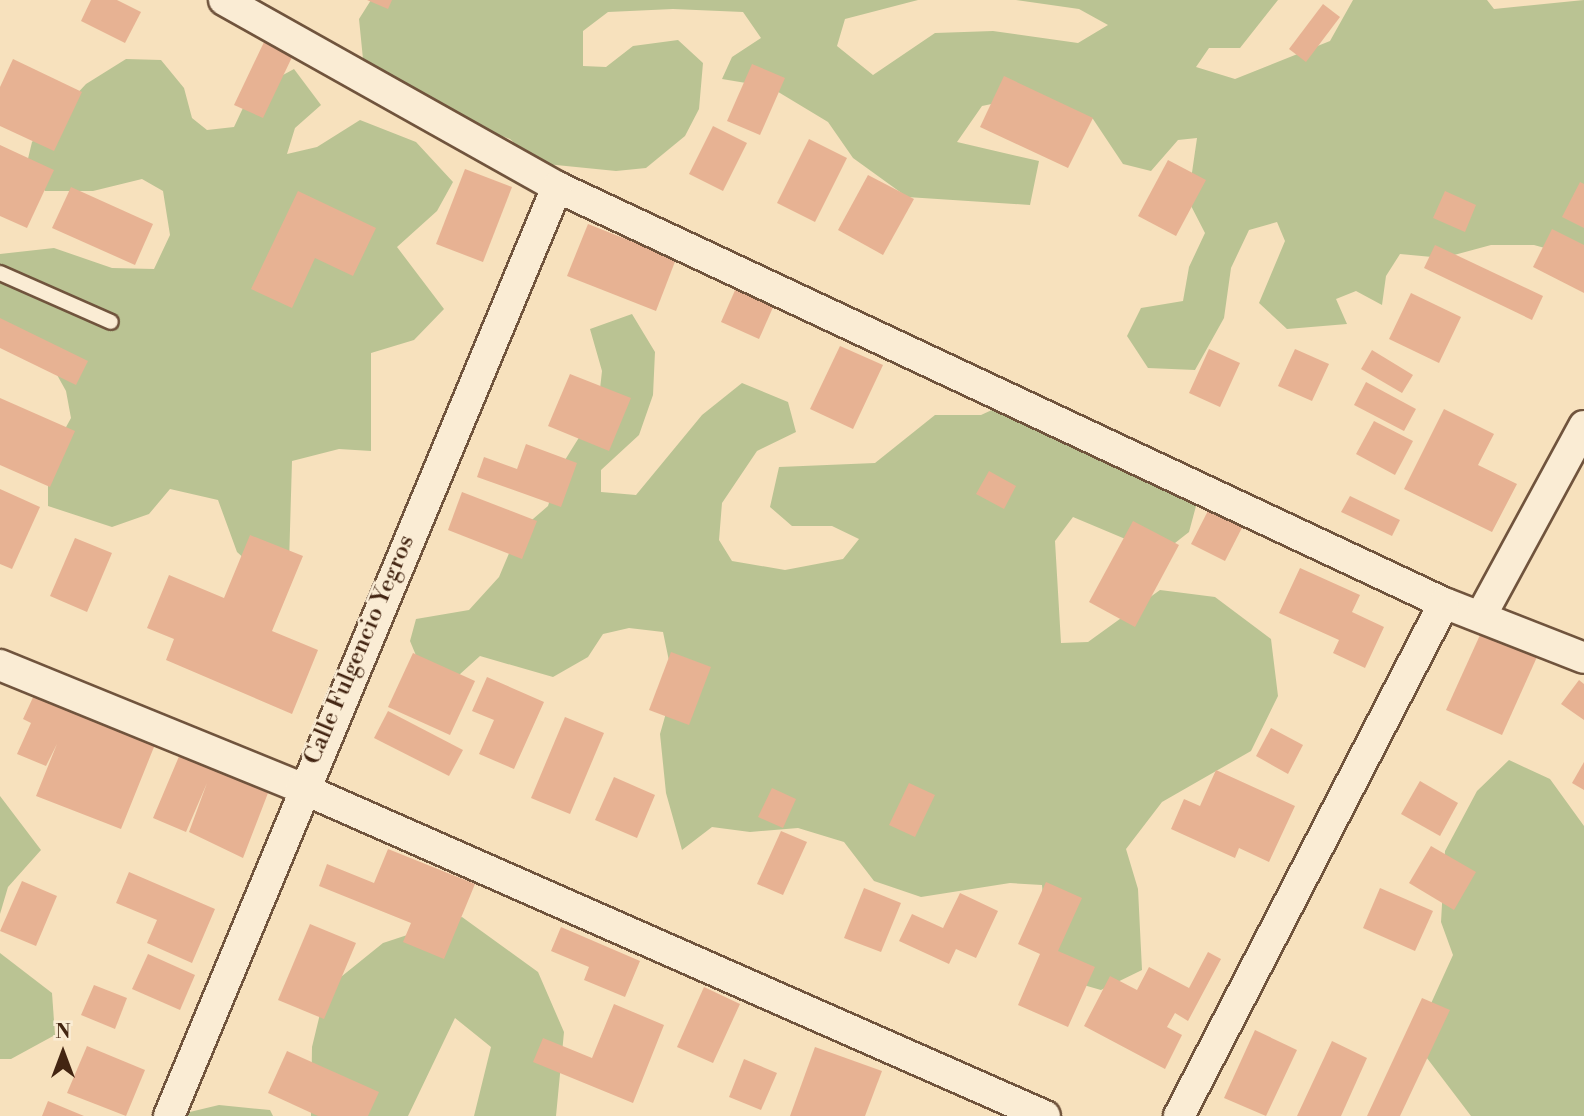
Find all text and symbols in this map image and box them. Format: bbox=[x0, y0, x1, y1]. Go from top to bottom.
street label: Calle Fulgencio Yegros bbox=[299, 531, 421, 769]
north arrow bbox=[28, 1018, 98, 1088]
text: N bbox=[55, 1020, 71, 1044]

